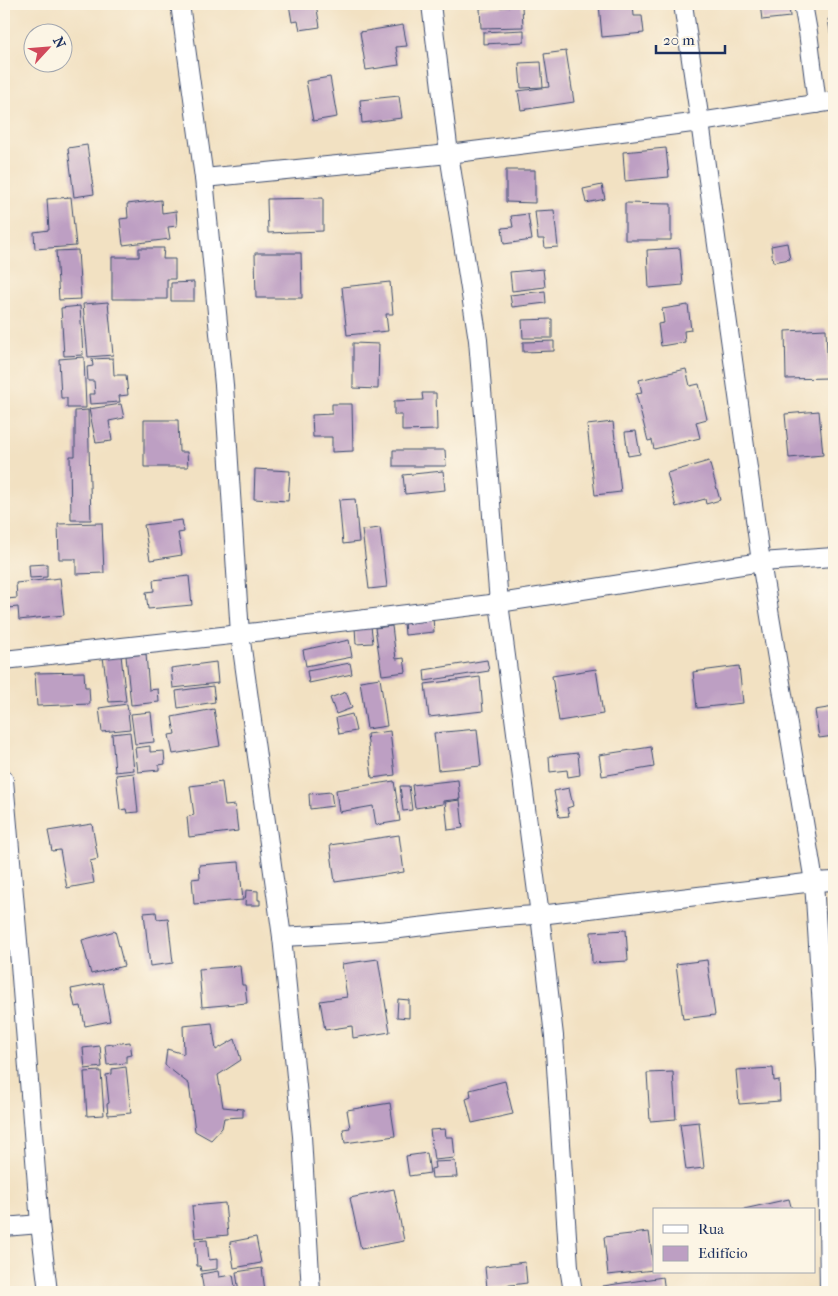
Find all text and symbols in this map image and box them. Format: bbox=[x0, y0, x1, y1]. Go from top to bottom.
north arrow bbox=[22, 22, 72, 72]
scale bar bbox=[656, 22, 724, 54]
text: 20 m bbox=[663, 31, 695, 49]
text: N bbox=[49, 34, 69, 51]
legend bbox=[653, 1208, 816, 1274]
text: Rua bbox=[698, 1220, 725, 1238]
text: Edifício bbox=[698, 1244, 748, 1262]

